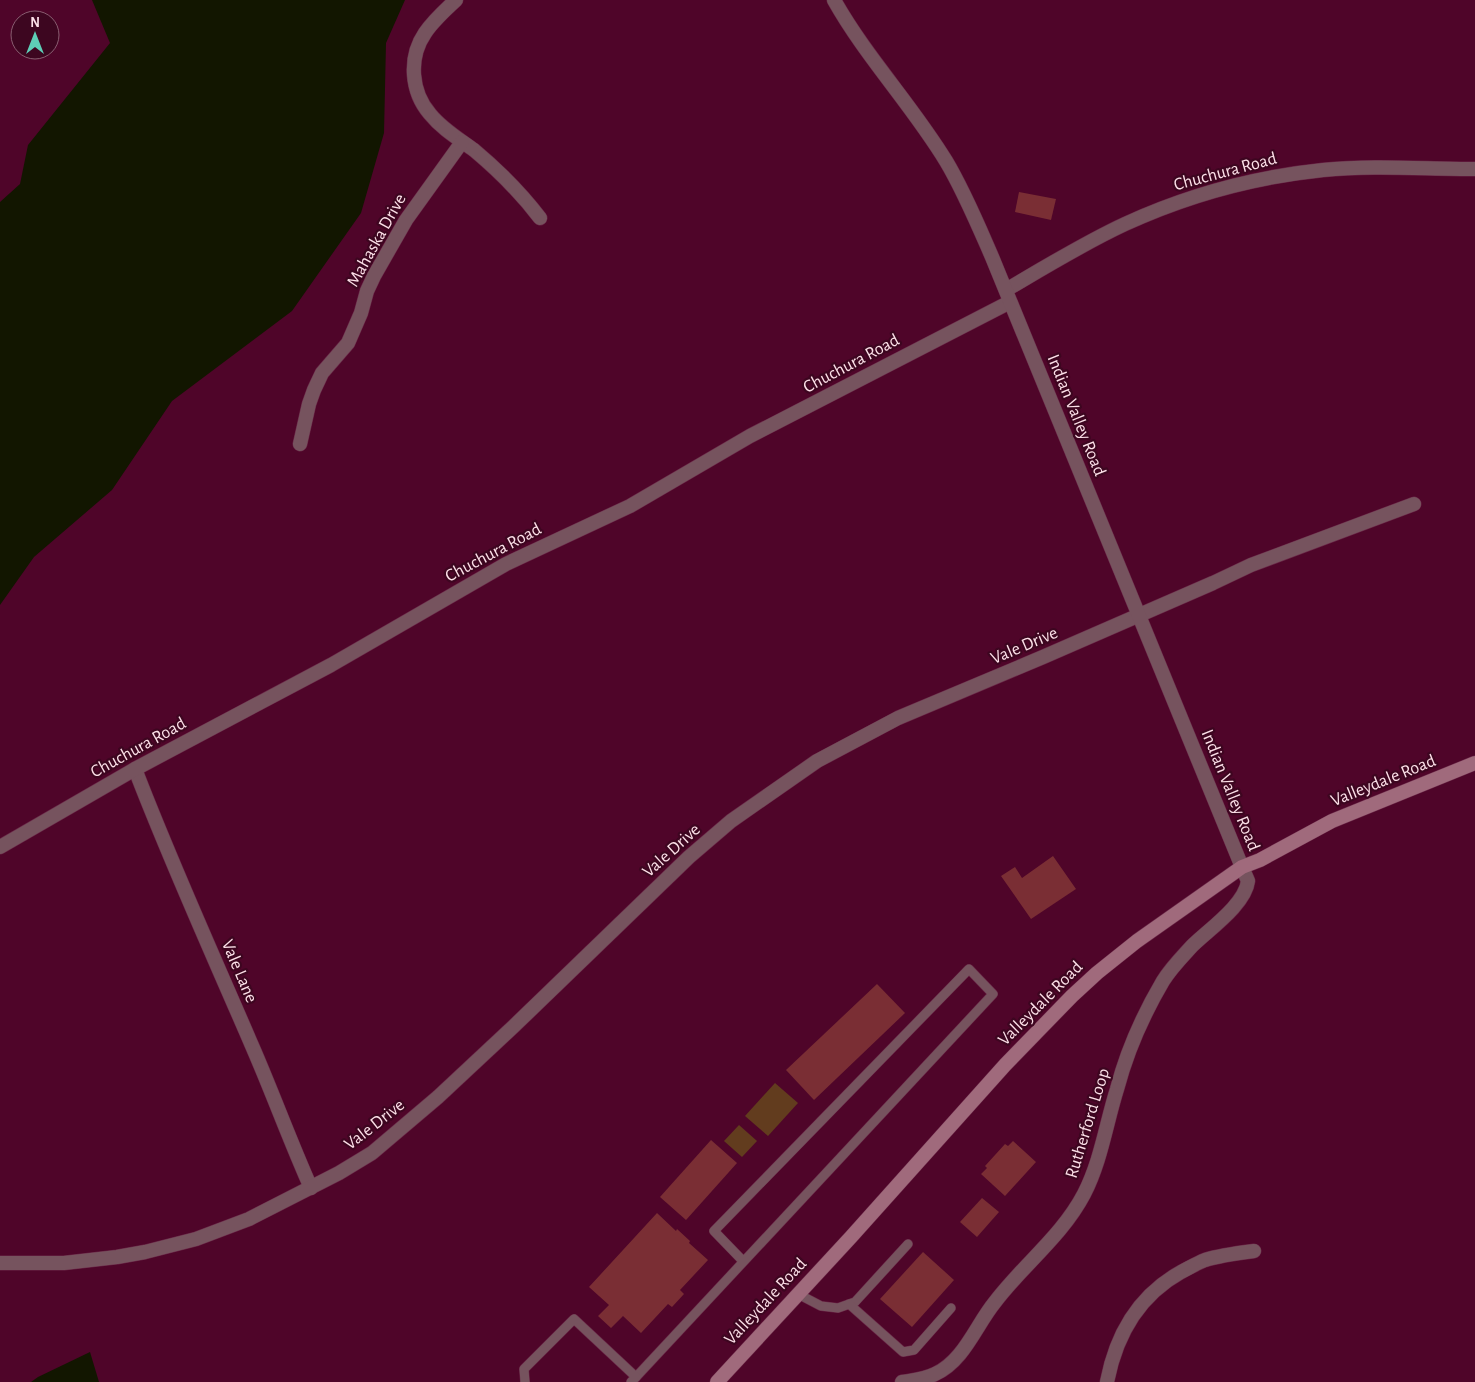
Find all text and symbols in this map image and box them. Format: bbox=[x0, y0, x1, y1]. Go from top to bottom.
north arrow bbox=[10, 10, 60, 60]
text: N bbox=[30, 16, 40, 30]
street label: Chuchura Road bbox=[1172, 150, 1279, 194]
street label: Mahaska Drive bbox=[344, 191, 410, 290]
street label: Chuchura Road bbox=[800, 331, 902, 397]
street label: Indian Valley Road bbox=[1044, 352, 1109, 479]
street label: Chuchura Road bbox=[442, 520, 544, 586]
street label: Vale Drive bbox=[988, 624, 1060, 668]
street label: Chuchura Road bbox=[88, 714, 189, 781]
street label: Indian Valley Road bbox=[1198, 727, 1263, 854]
street label: Valleydale Road bbox=[1328, 752, 1438, 810]
street label: Vale Drive bbox=[639, 820, 704, 881]
street label: Vale Lane bbox=[218, 937, 260, 1005]
street label: Valleydale Road bbox=[995, 958, 1086, 1049]
street label: Rutherford Loop bbox=[1063, 1066, 1113, 1180]
street label: Vale Drive bbox=[341, 1096, 408, 1154]
street label: Valleydale Road bbox=[721, 1255, 810, 1349]

